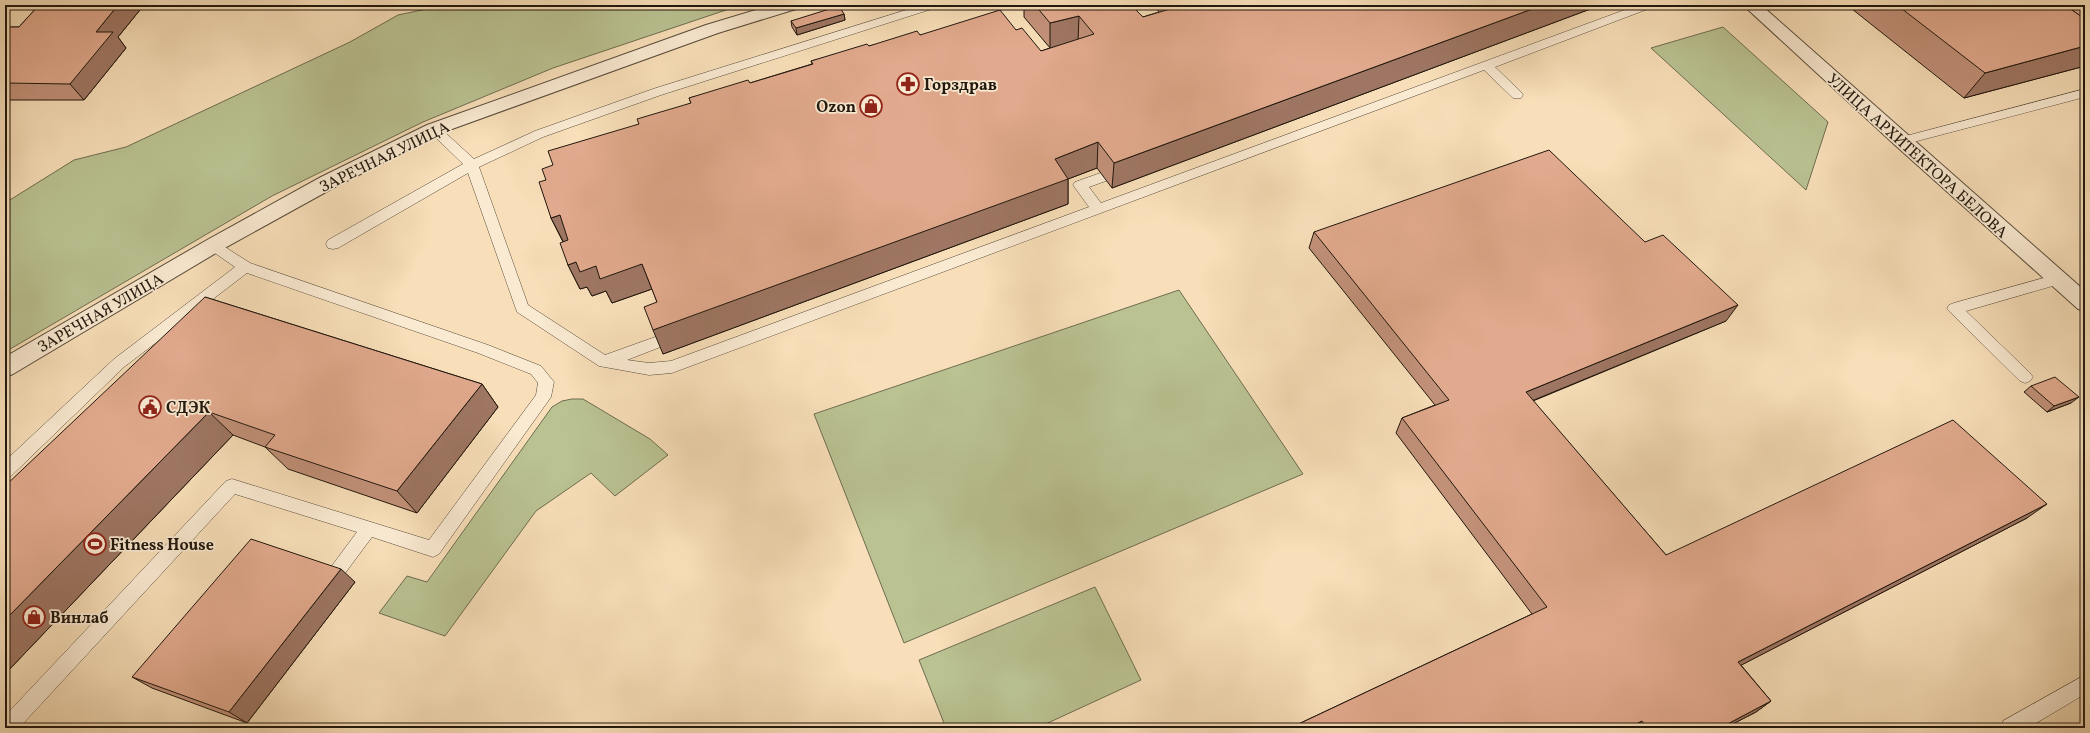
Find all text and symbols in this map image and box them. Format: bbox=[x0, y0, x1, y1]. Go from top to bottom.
street label: УЛИЦА АРХИТЕКТОРА БЕЛОВА bbox=[1821, 69, 2012, 244]
pharmacy icon: Горздрав bbox=[895, 71, 921, 97]
place label: Горздрав bbox=[924, 75, 997, 97]
shop icon: Ozon bbox=[858, 93, 884, 119]
place label: Ozon bbox=[816, 97, 856, 119]
street label: ЗАРЕЧНАЯ УЛИЦА bbox=[316, 117, 454, 199]
street label: ЗАРЕЧНАЯ УЛИЦА bbox=[34, 269, 168, 359]
public building icon: СДЭК bbox=[137, 394, 163, 420]
place label: СДЭК bbox=[166, 398, 210, 420]
sports icon: Fitness House bbox=[82, 531, 108, 557]
place label: Fitness House bbox=[110, 535, 214, 557]
shop icon: Винлаб bbox=[21, 604, 47, 630]
place label: Винлаб bbox=[50, 608, 109, 630]

